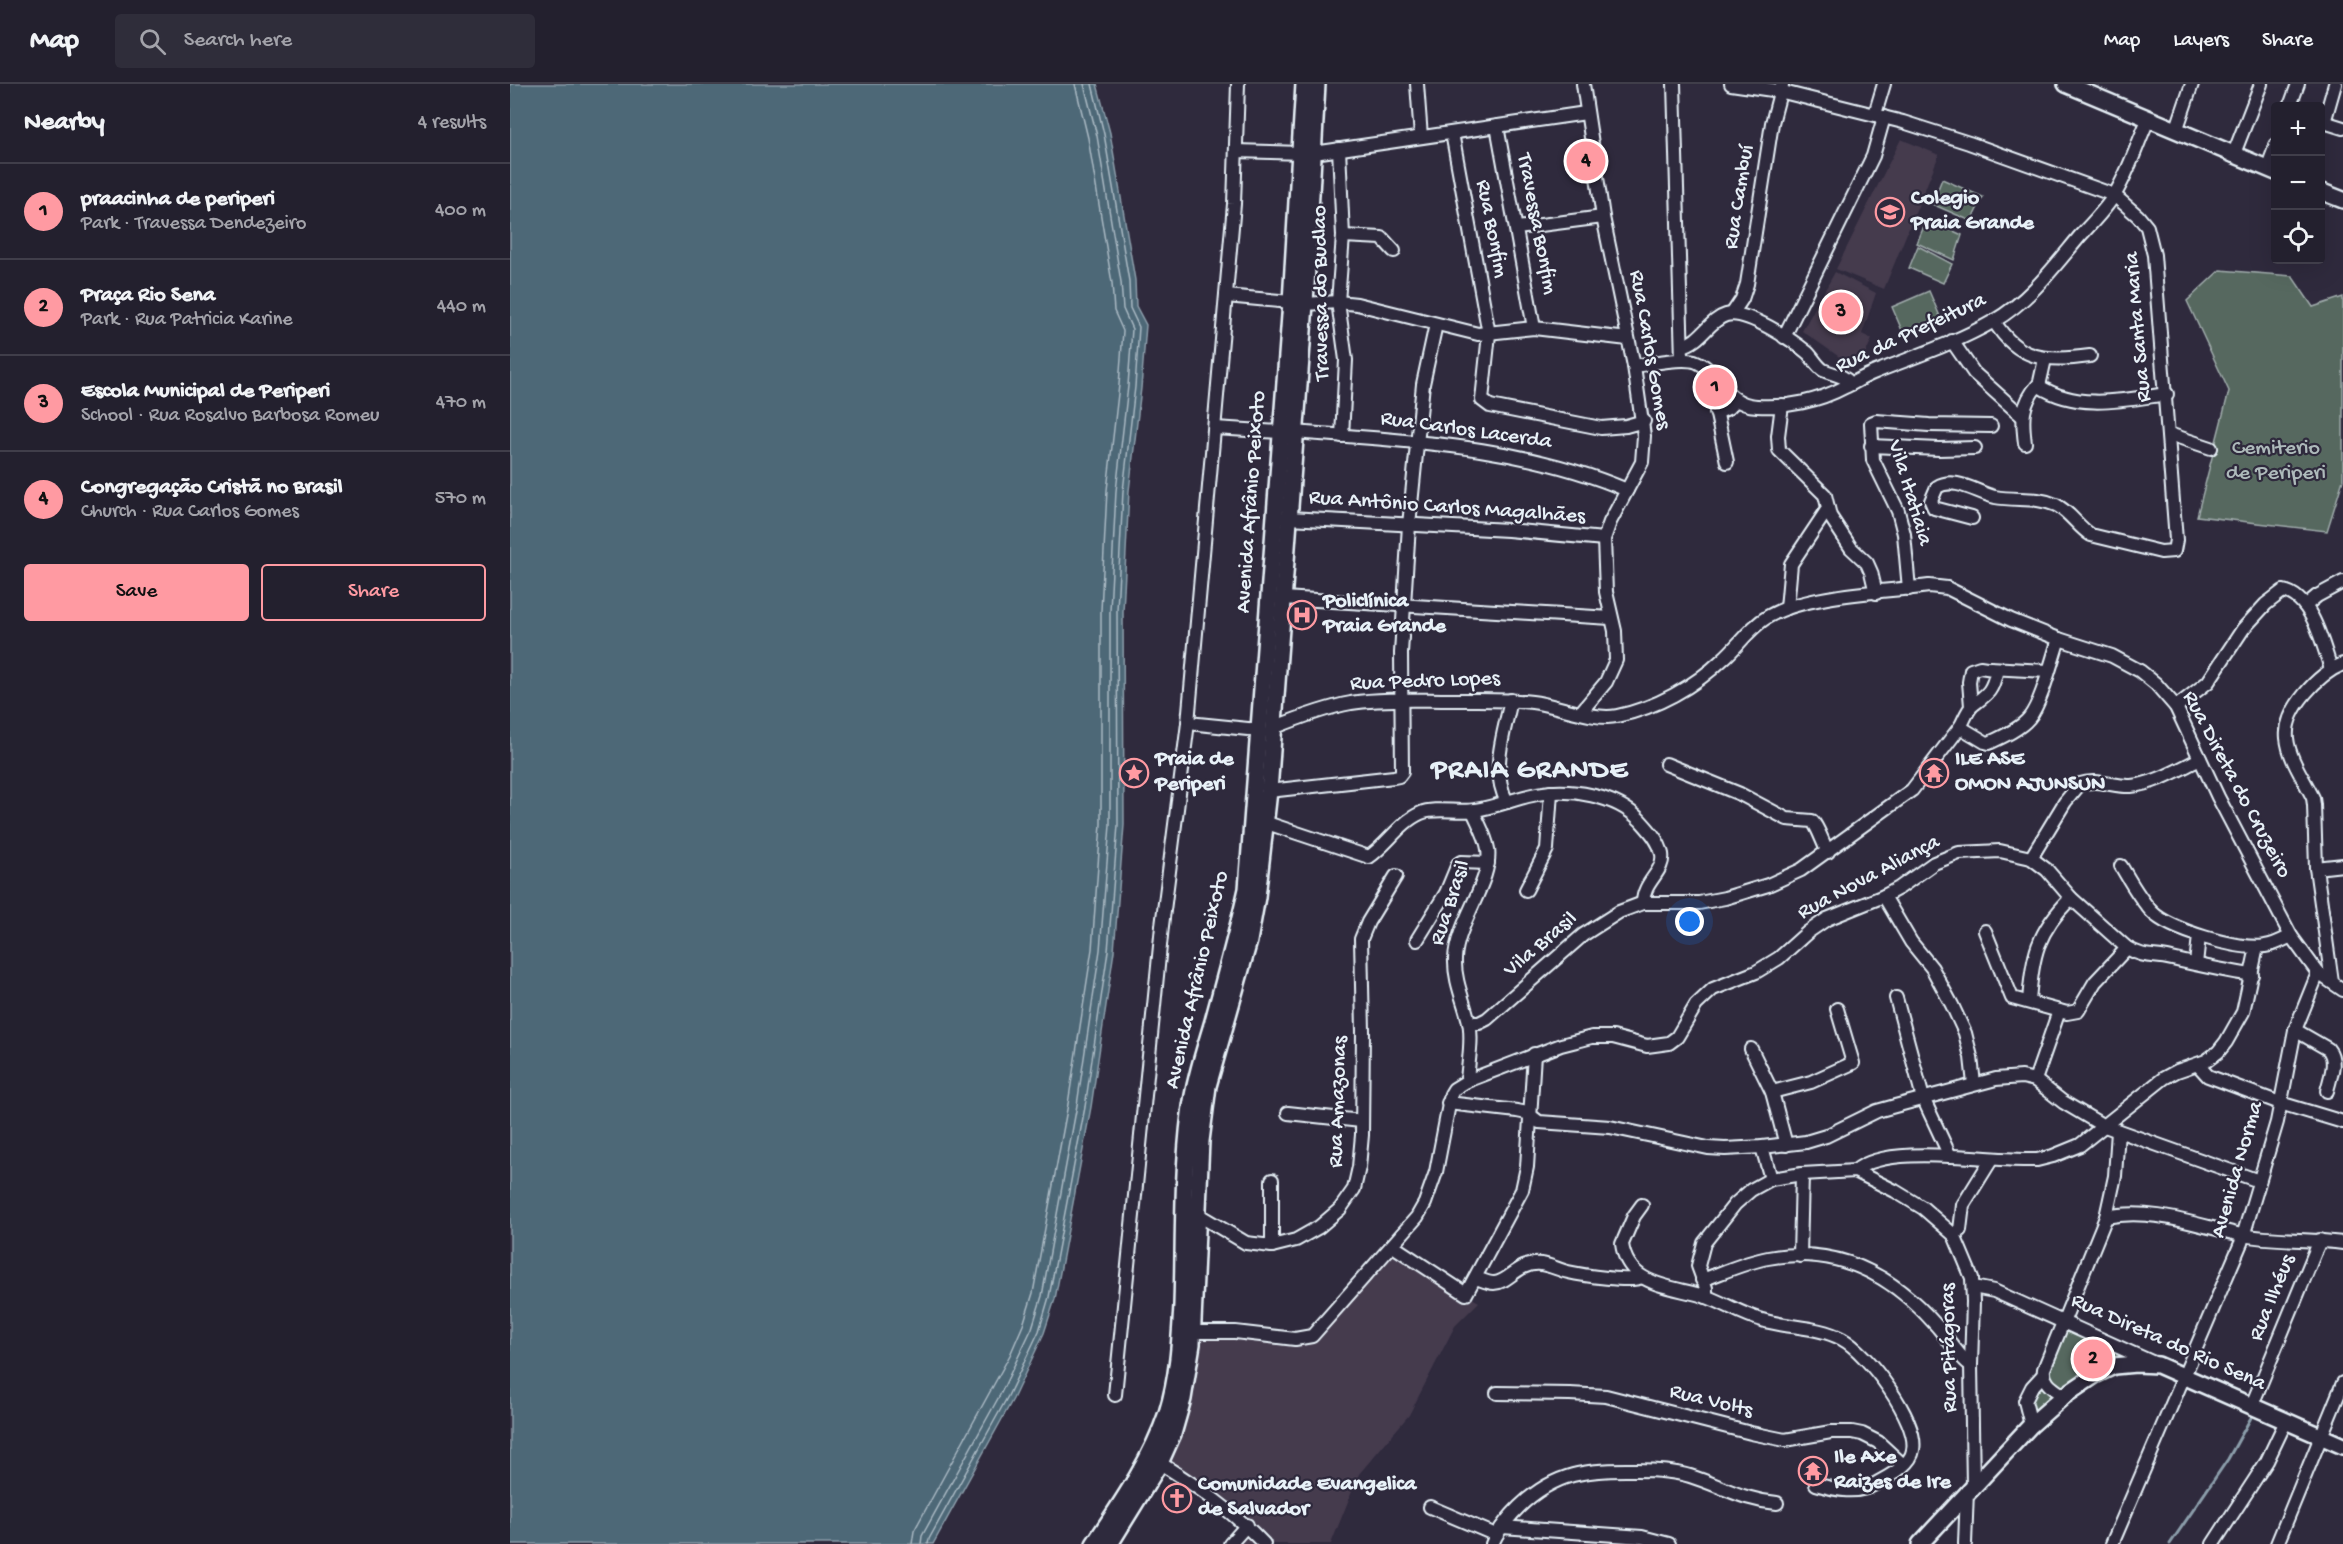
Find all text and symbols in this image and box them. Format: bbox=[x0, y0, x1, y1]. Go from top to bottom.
search box bbox=[115, 14, 535, 68]
text: Map bbox=[30, 25, 79, 58]
icon: search bbox=[136, 25, 169, 58]
text: Search here bbox=[184, 28, 292, 54]
text: Map bbox=[2104, 29, 2140, 54]
text: Layers bbox=[2173, 29, 2229, 54]
text: Share bbox=[2262, 29, 2313, 54]
map controls bbox=[2271, 102, 2325, 264]
button: + bbox=[2271, 102, 2325, 156]
text: Nearby bbox=[24, 108, 105, 139]
text: 4 results bbox=[418, 112, 486, 135]
pin: 4 bbox=[1566, 138, 1606, 184]
street label: Rua Cambuí bbox=[1719, 142, 1761, 251]
street label: Travessa Bonfim bbox=[1509, 149, 1563, 297]
button: − bbox=[2271, 156, 2325, 210]
street label: Rua Bonfim bbox=[1469, 178, 1513, 281]
place label: Colegio Praia Grande bbox=[1910, 186, 2035, 237]
text: praacinha de periperi bbox=[81, 187, 275, 213]
school or university icon: Colegio Praia Grande bbox=[1874, 196, 1906, 228]
text: 1 bbox=[39, 200, 48, 223]
text: 400 m bbox=[435, 200, 486, 223]
street label: Travessa do Budlao bbox=[1307, 205, 1337, 383]
button: locate bbox=[2271, 210, 2325, 264]
text: Park · Travessa Dendezeiro bbox=[81, 213, 306, 236]
street label: Rua Santa Maria bbox=[2119, 250, 2159, 403]
street label: Rua Carlos Gomes bbox=[1622, 268, 1676, 432]
text: Praça Rio Sena bbox=[81, 283, 215, 309]
street label: Rua da Prefeitura bbox=[1832, 287, 1991, 380]
pin: 3 bbox=[1822, 290, 1860, 334]
text: 2 bbox=[39, 296, 48, 319]
text: 440 m bbox=[437, 296, 486, 319]
text: Park · Rua Patricia Karine bbox=[81, 309, 293, 332]
pin: 1 bbox=[1696, 364, 1734, 410]
text: Escola Municipal de Periperi bbox=[81, 379, 330, 405]
street label: Avenida Afrânio Peixoto bbox=[1231, 390, 1273, 614]
text: 3 bbox=[38, 392, 49, 415]
text: 470 m bbox=[436, 392, 486, 415]
text: School · Rua Rosalvo Barbosa Romeu bbox=[81, 405, 379, 428]
street label: Rua Carlos Lacerda bbox=[1379, 406, 1554, 456]
street label: Vila Itatiaia bbox=[1880, 436, 1938, 550]
park label: Cemiterio de Periperi bbox=[2226, 436, 2326, 487]
text: Congregação Cristã no Brasil bbox=[81, 475, 343, 501]
street label: Rua Antônio Carlos Magalhães bbox=[1308, 485, 1587, 531]
text: 4 bbox=[39, 488, 48, 511]
text: 570 m bbox=[435, 488, 486, 511]
text: Church · Rua Carlos Gomes bbox=[81, 501, 299, 524]
button: Save bbox=[24, 564, 249, 621]
button: Share bbox=[261, 564, 486, 621]
place label: Policlínica Praia Grande bbox=[1322, 589, 1447, 640]
hospital icon: Policlínica Praia Grande bbox=[1286, 599, 1318, 631]
street label: Rua Pedro Lopes bbox=[1350, 666, 1501, 698]
street label: Rua Direta do Cruzeiro bbox=[2176, 687, 2296, 883]
place label: Praia de Periperi bbox=[1154, 747, 1234, 798]
place label: ILE ASE OMON AJUNSUN bbox=[1955, 747, 2105, 798]
district label: PRAIA GRANDE bbox=[1429, 755, 1629, 788]
place icon: Praia de Periperi bbox=[1118, 757, 1150, 789]
temple icon: ILE ASE OMON AJUNSUN bbox=[1918, 757, 1950, 789]
street label: Rua Nova Aliança bbox=[1794, 829, 1945, 926]
street label: Rua Brasil bbox=[1425, 857, 1477, 949]
street label: Avenida Afrânio Peixoto bbox=[1160, 869, 1236, 1091]
street label: Vila Brasil bbox=[1498, 907, 1583, 984]
your location bbox=[1675, 907, 1704, 936]
street label: Rua Amazonas bbox=[1324, 1035, 1354, 1168]
street label: Avenida Norma bbox=[2206, 1098, 2270, 1241]
street label: Rua Ilhéus bbox=[2244, 1250, 2302, 1345]
street label: Rua Pitágoras bbox=[1936, 1282, 1964, 1413]
street label: Rua Direta do Rio Sena bbox=[2067, 1288, 2270, 1398]
pin: 2 bbox=[2074, 1336, 2112, 1382]
street label: Rua Volts bbox=[1667, 1379, 1756, 1425]
place label: Ile Axe Raizes de Ire bbox=[1833, 1445, 1951, 1496]
temple icon: Ile Axe Raizes de Ire bbox=[1797, 1455, 1829, 1487]
place label: Comunidade Evangelica de Salvador bbox=[1197, 1472, 1418, 1523]
church icon: Comunidade Evangelica de Salvador bbox=[1161, 1482, 1193, 1514]

